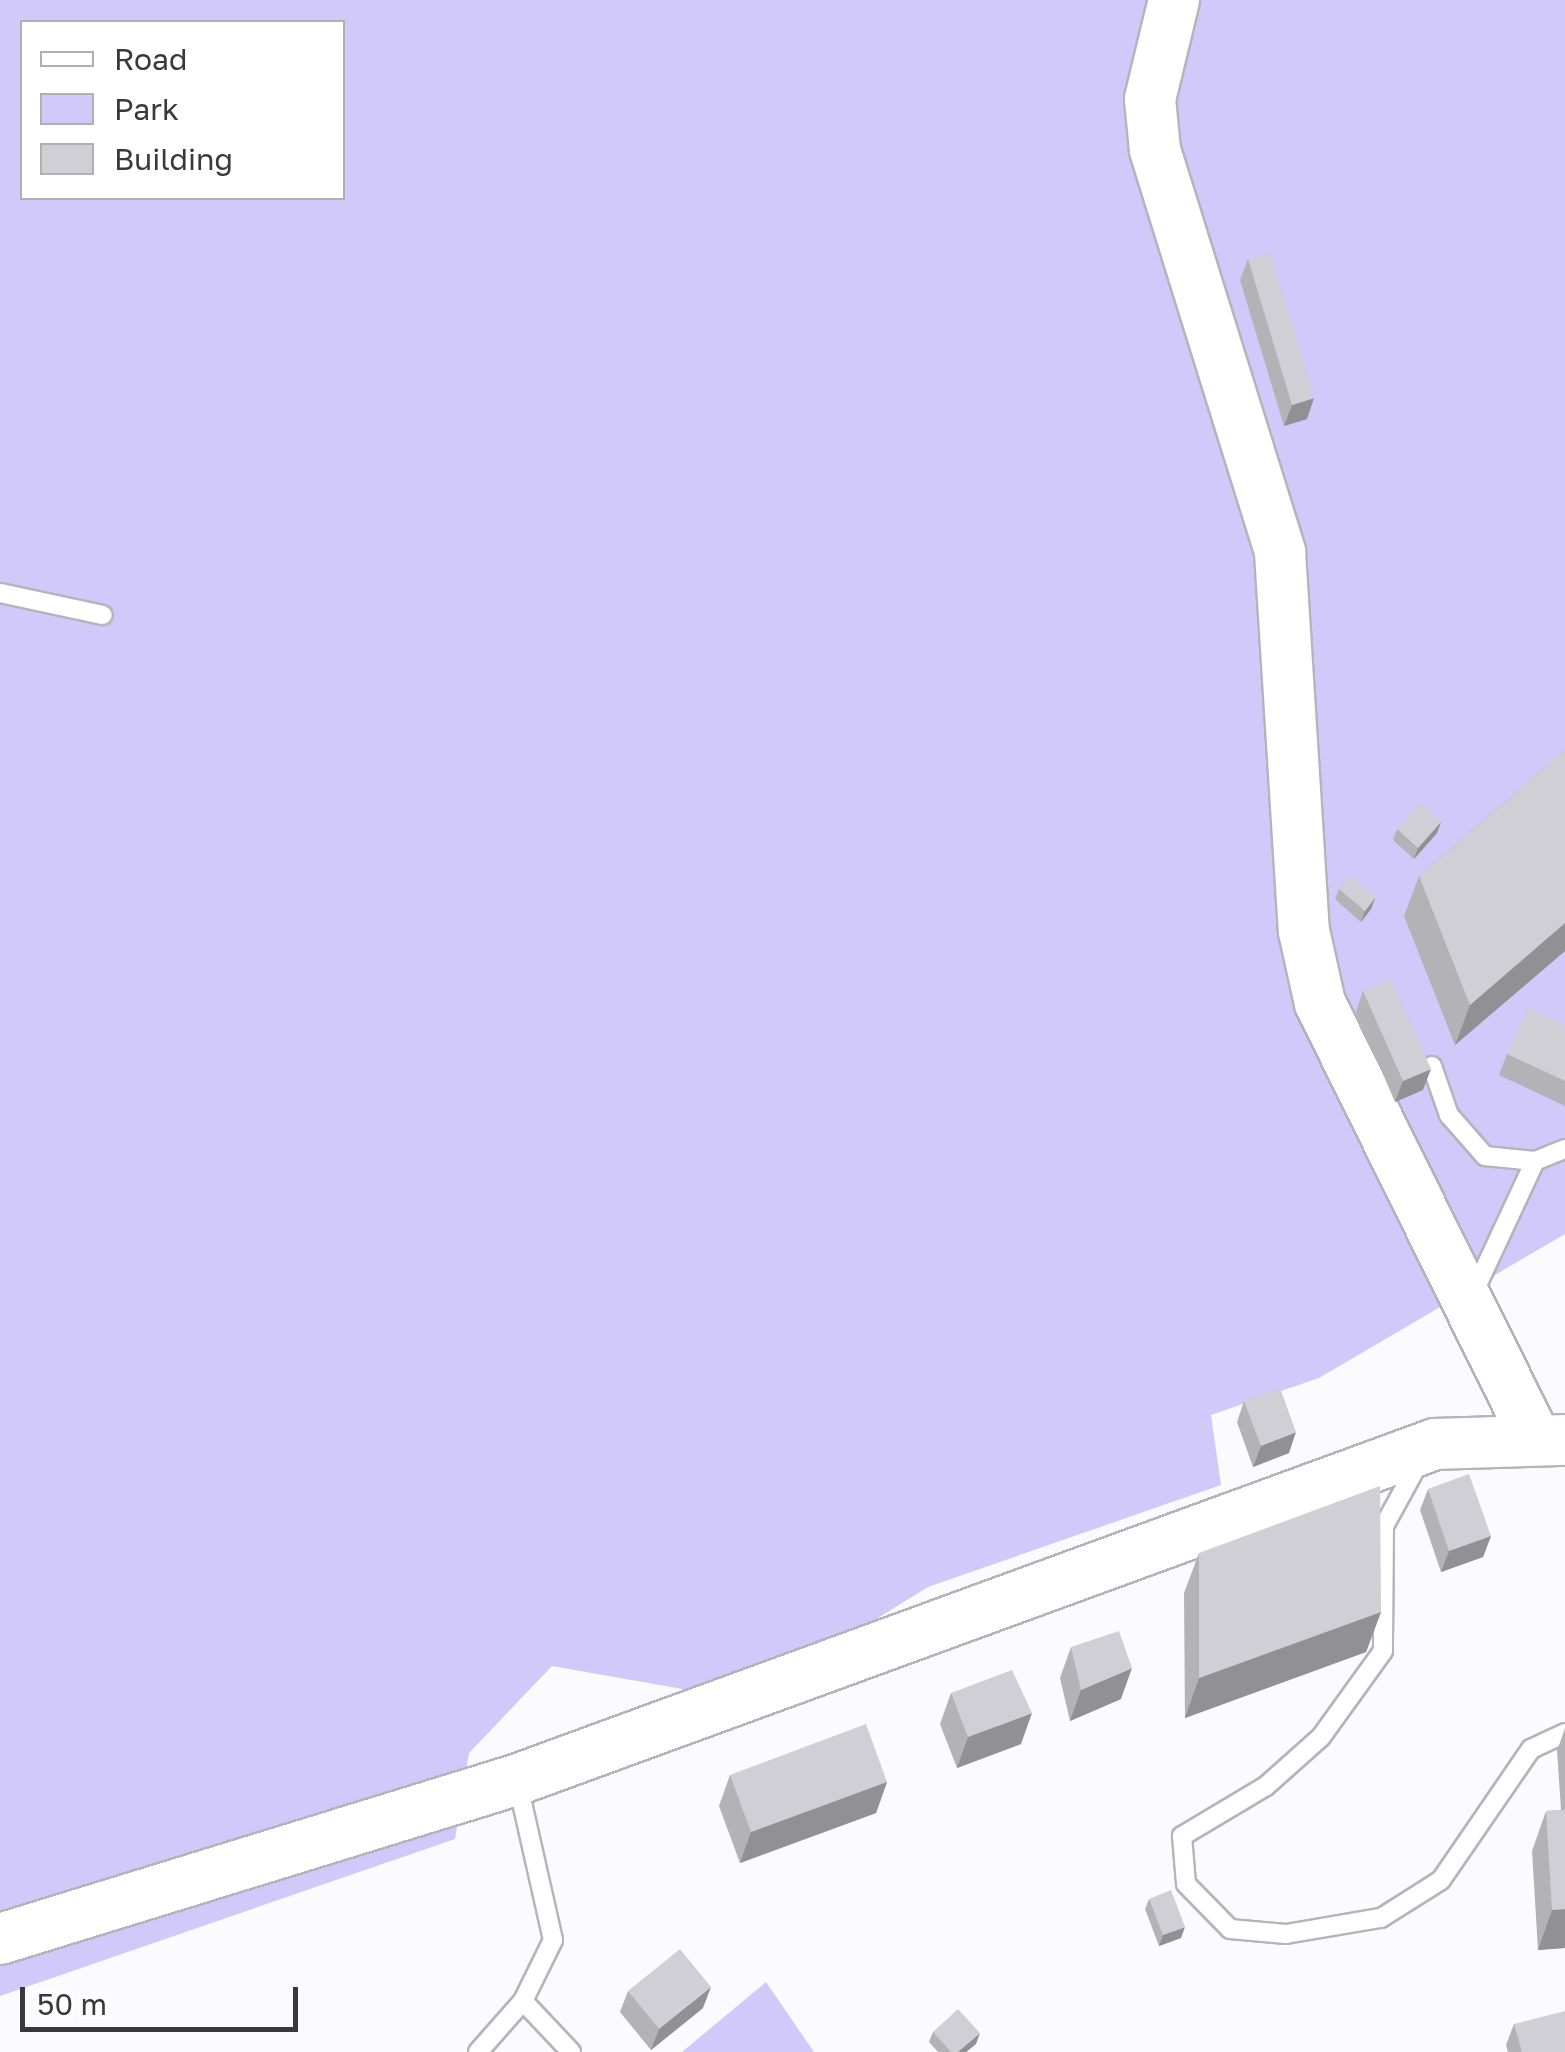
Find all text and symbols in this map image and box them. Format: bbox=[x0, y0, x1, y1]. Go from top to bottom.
legend bbox=[20, 20, 345, 200]
text: Road bbox=[114, 41, 188, 77]
text: Park bbox=[114, 91, 179, 127]
text: Building bbox=[114, 141, 233, 177]
scale bar bbox=[25, 1967, 302, 2029]
text: 50 m bbox=[37, 1986, 107, 2022]

